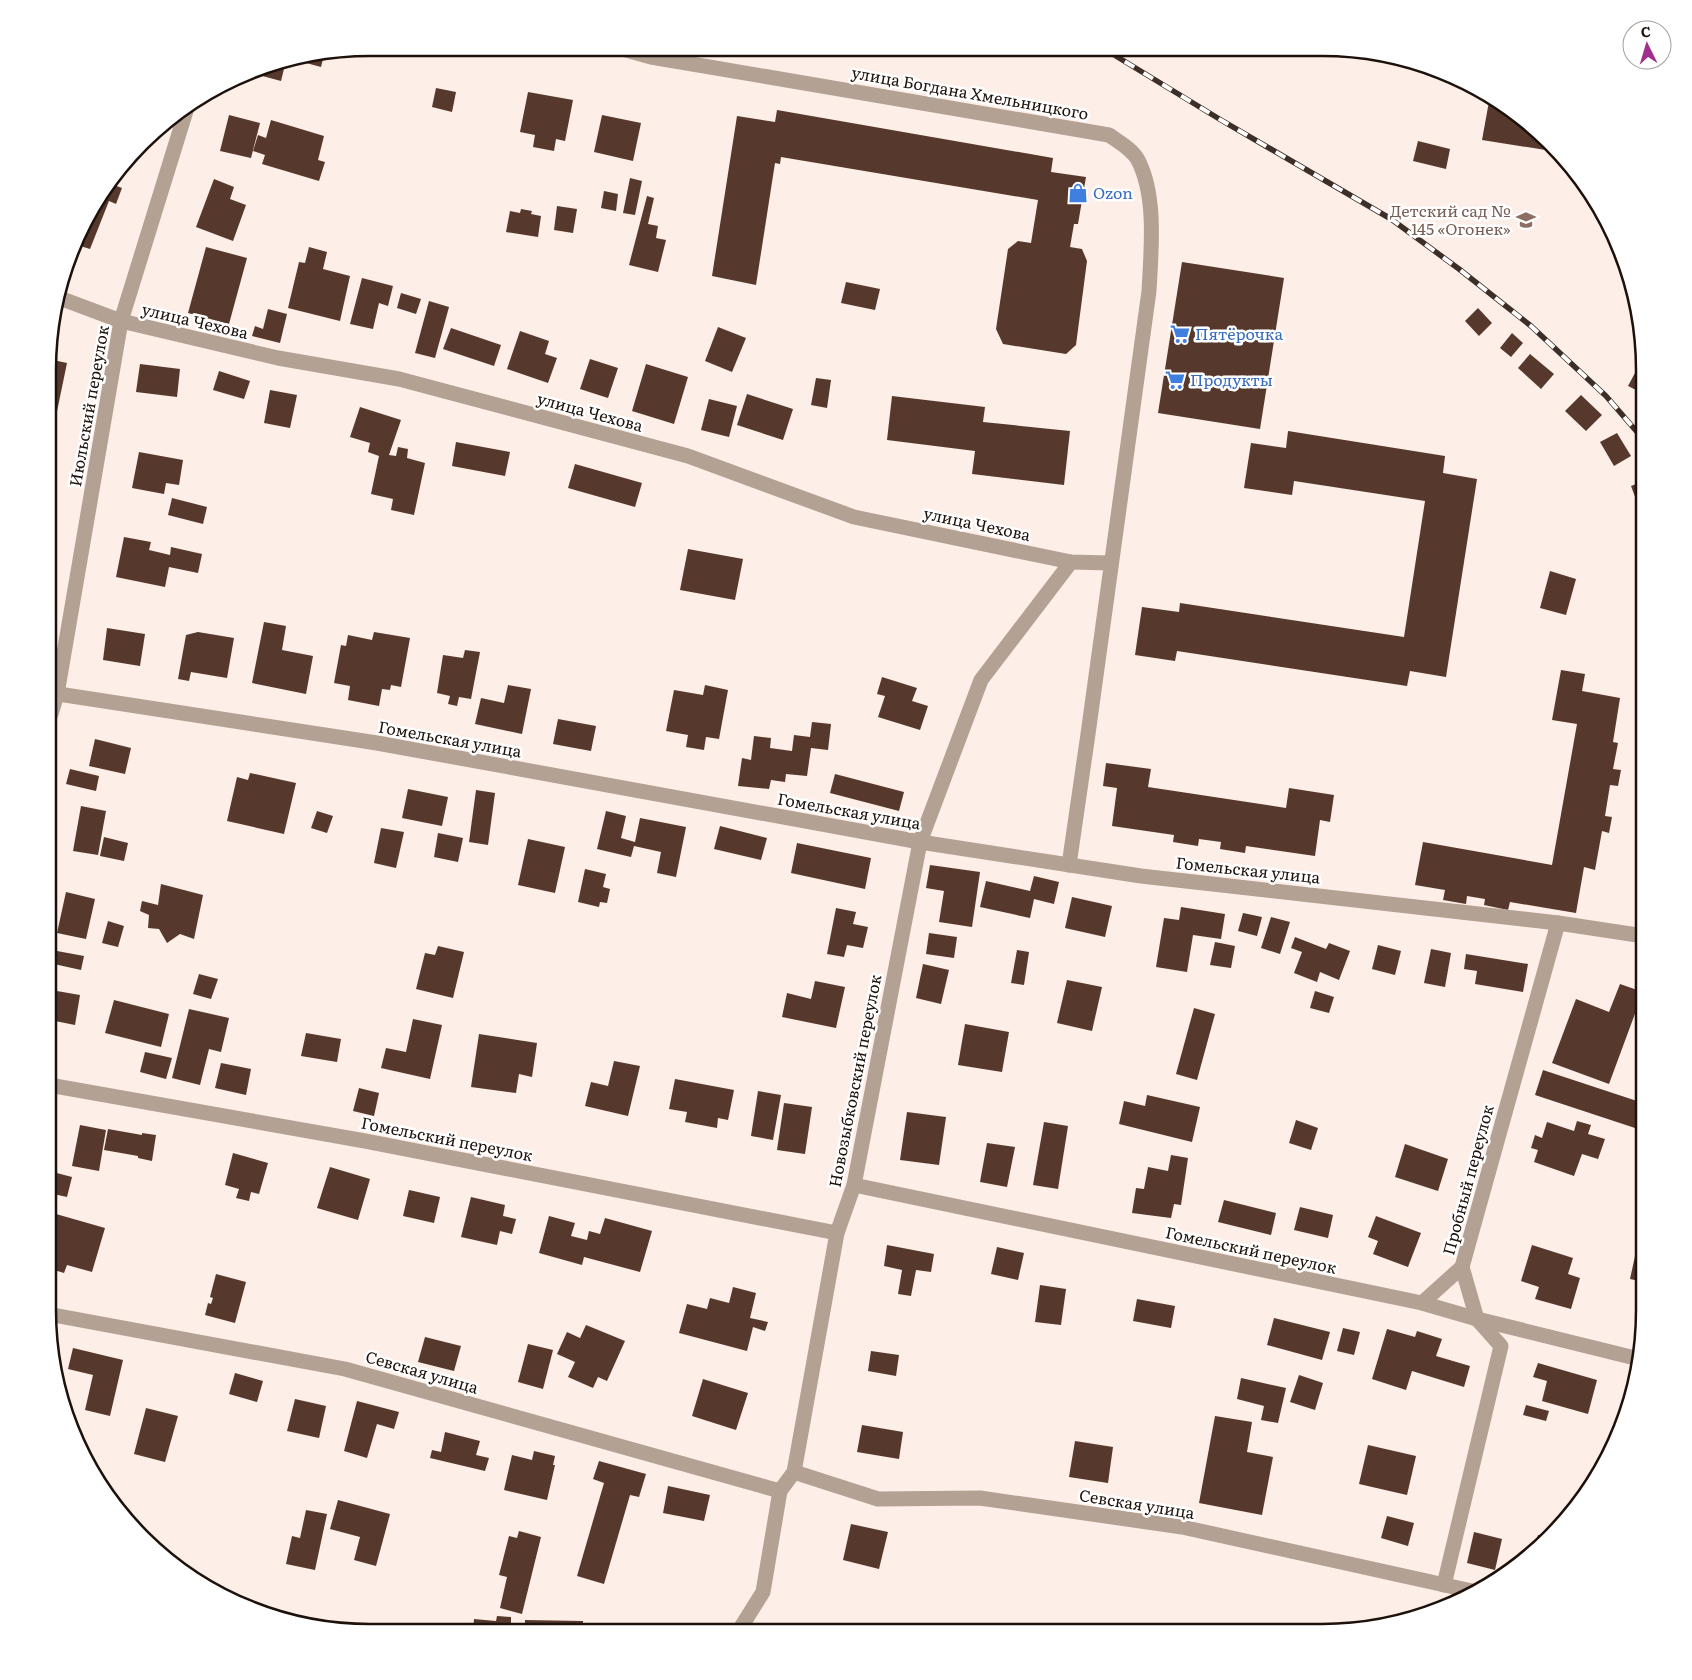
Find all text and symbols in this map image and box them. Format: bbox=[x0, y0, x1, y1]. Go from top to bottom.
north arrow bbox=[1622, 20, 1672, 70]
text: С bbox=[1640, 21, 1652, 41]
street label: улица Богдана Хмельницкого bbox=[850, 59, 1091, 125]
place label: Ozon bbox=[1093, 180, 1133, 204]
shop icon: Ozon bbox=[1067, 182, 1089, 204]
place label: Детский сад № 145 «Огонек» bbox=[1390, 198, 1511, 240]
school or university icon: Детский сад № 145 «Огонек» bbox=[1515, 209, 1537, 231]
street label: улица Чехова bbox=[140, 296, 251, 344]
place label: Пятёрочка bbox=[1195, 321, 1283, 345]
street label: Июльский переулок bbox=[62, 323, 114, 488]
supermarket icon: Пятёрочка bbox=[1169, 323, 1191, 345]
place label: Продукты bbox=[1190, 367, 1273, 391]
supermarket icon: Продукты bbox=[1164, 369, 1186, 391]
street label: улица Чехова bbox=[535, 385, 646, 437]
street label: улица Чехова bbox=[922, 500, 1033, 546]
street label: Гомельская улица bbox=[377, 714, 524, 763]
street label: Гомельская улица bbox=[776, 786, 923, 835]
street label: Гомельская улица bbox=[1175, 849, 1322, 889]
street label: Новозыбковский переулок bbox=[822, 972, 887, 1189]
street label: Пробный переулок bbox=[1435, 1101, 1499, 1258]
street label: Гомельский переулок bbox=[359, 1110, 536, 1167]
street label: Гомельский переулок bbox=[1163, 1219, 1339, 1279]
street label: Севская улица bbox=[363, 1343, 482, 1399]
street label: Севская улица bbox=[1078, 1482, 1197, 1524]

